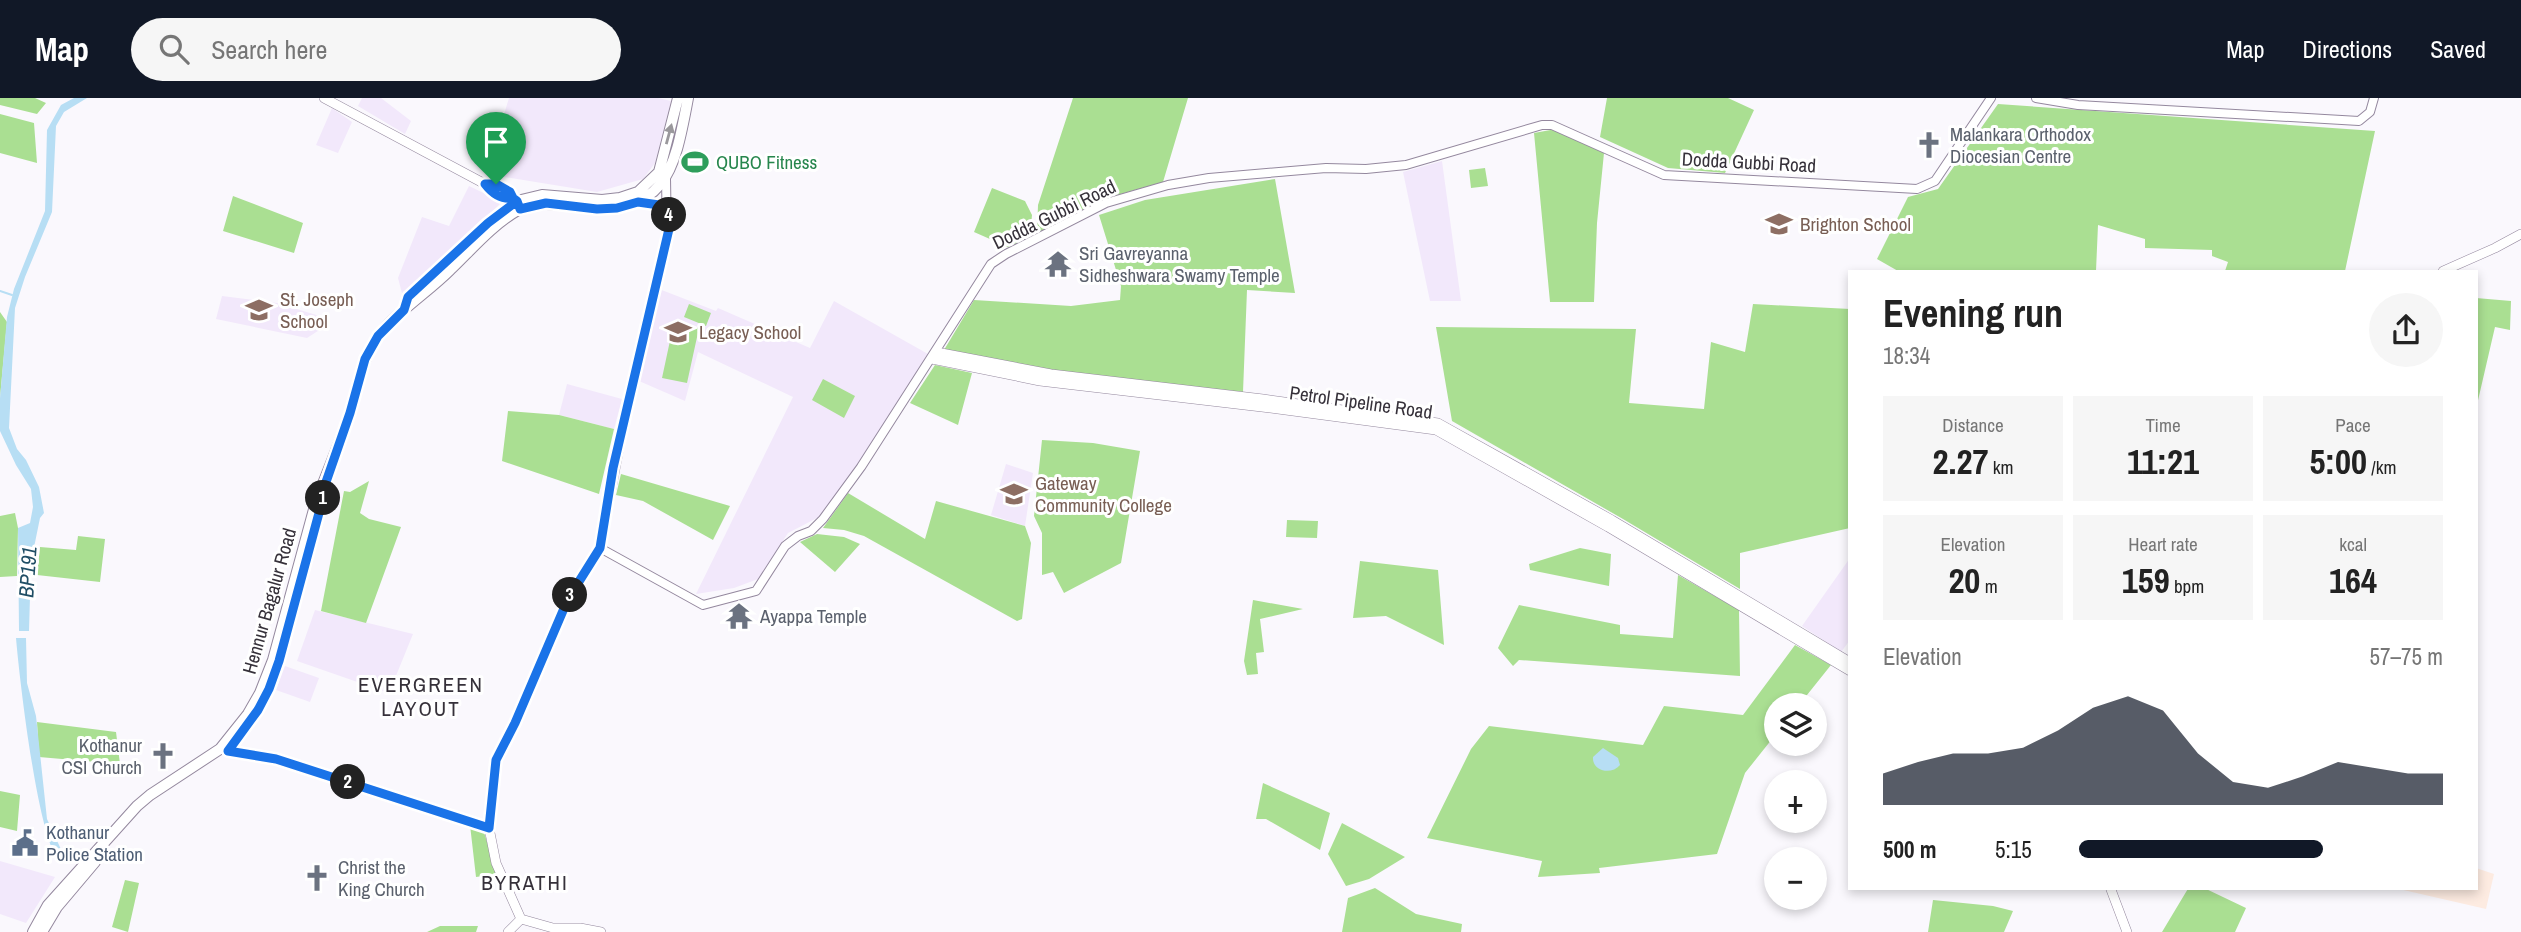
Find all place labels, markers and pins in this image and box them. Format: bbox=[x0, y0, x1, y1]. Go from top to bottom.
pin bbox=[466, 112, 526, 184]
place label: Malankara Orthodox Diocesian Centre bbox=[1950, 121, 2091, 169]
church icon: Malankara Orthodox Diocesian Centre bbox=[1914, 130, 1944, 160]
sports icon: QUBO Fitness bbox=[680, 147, 710, 177]
place label: QUBO Fitness bbox=[716, 149, 818, 175]
pin: 4 bbox=[652, 198, 686, 232]
school or university icon: Brighton School bbox=[1764, 209, 1794, 239]
place label: Brighton School bbox=[1800, 211, 1911, 237]
place label: Sri Gavreyanna Sidheshwara Swamy Temple bbox=[1079, 240, 1280, 288]
temple icon: Sri Gavreyanna Sidheshwara Swamy Temple bbox=[1043, 249, 1073, 279]
place label: St. Joseph School bbox=[280, 286, 354, 334]
school or university icon: St. Joseph School bbox=[244, 295, 274, 325]
school or university icon: Legacy School bbox=[663, 317, 693, 347]
place label: Legacy School bbox=[699, 319, 801, 345]
place label: Gateway Community College bbox=[1035, 470, 1172, 518]
school or university icon: Gateway Community College bbox=[999, 479, 1029, 509]
pin: 1 bbox=[306, 480, 340, 516]
pin: 3 bbox=[552, 578, 588, 612]
temple icon: Ayappa Temple bbox=[724, 601, 754, 631]
place label: Ayappa Temple bbox=[759, 603, 867, 629]
place label: Kothanur CSI Church bbox=[61, 732, 143, 780]
church icon: Kothanur CSI Church bbox=[148, 741, 178, 771]
pin: 2 bbox=[330, 764, 366, 800]
place label: Kothanur Police Station bbox=[46, 819, 143, 867]
public building icon: Kothanur Police Station bbox=[10, 828, 40, 858]
place label: Christ the King Church bbox=[338, 854, 425, 902]
church icon: Christ the King Church bbox=[302, 863, 332, 893]

